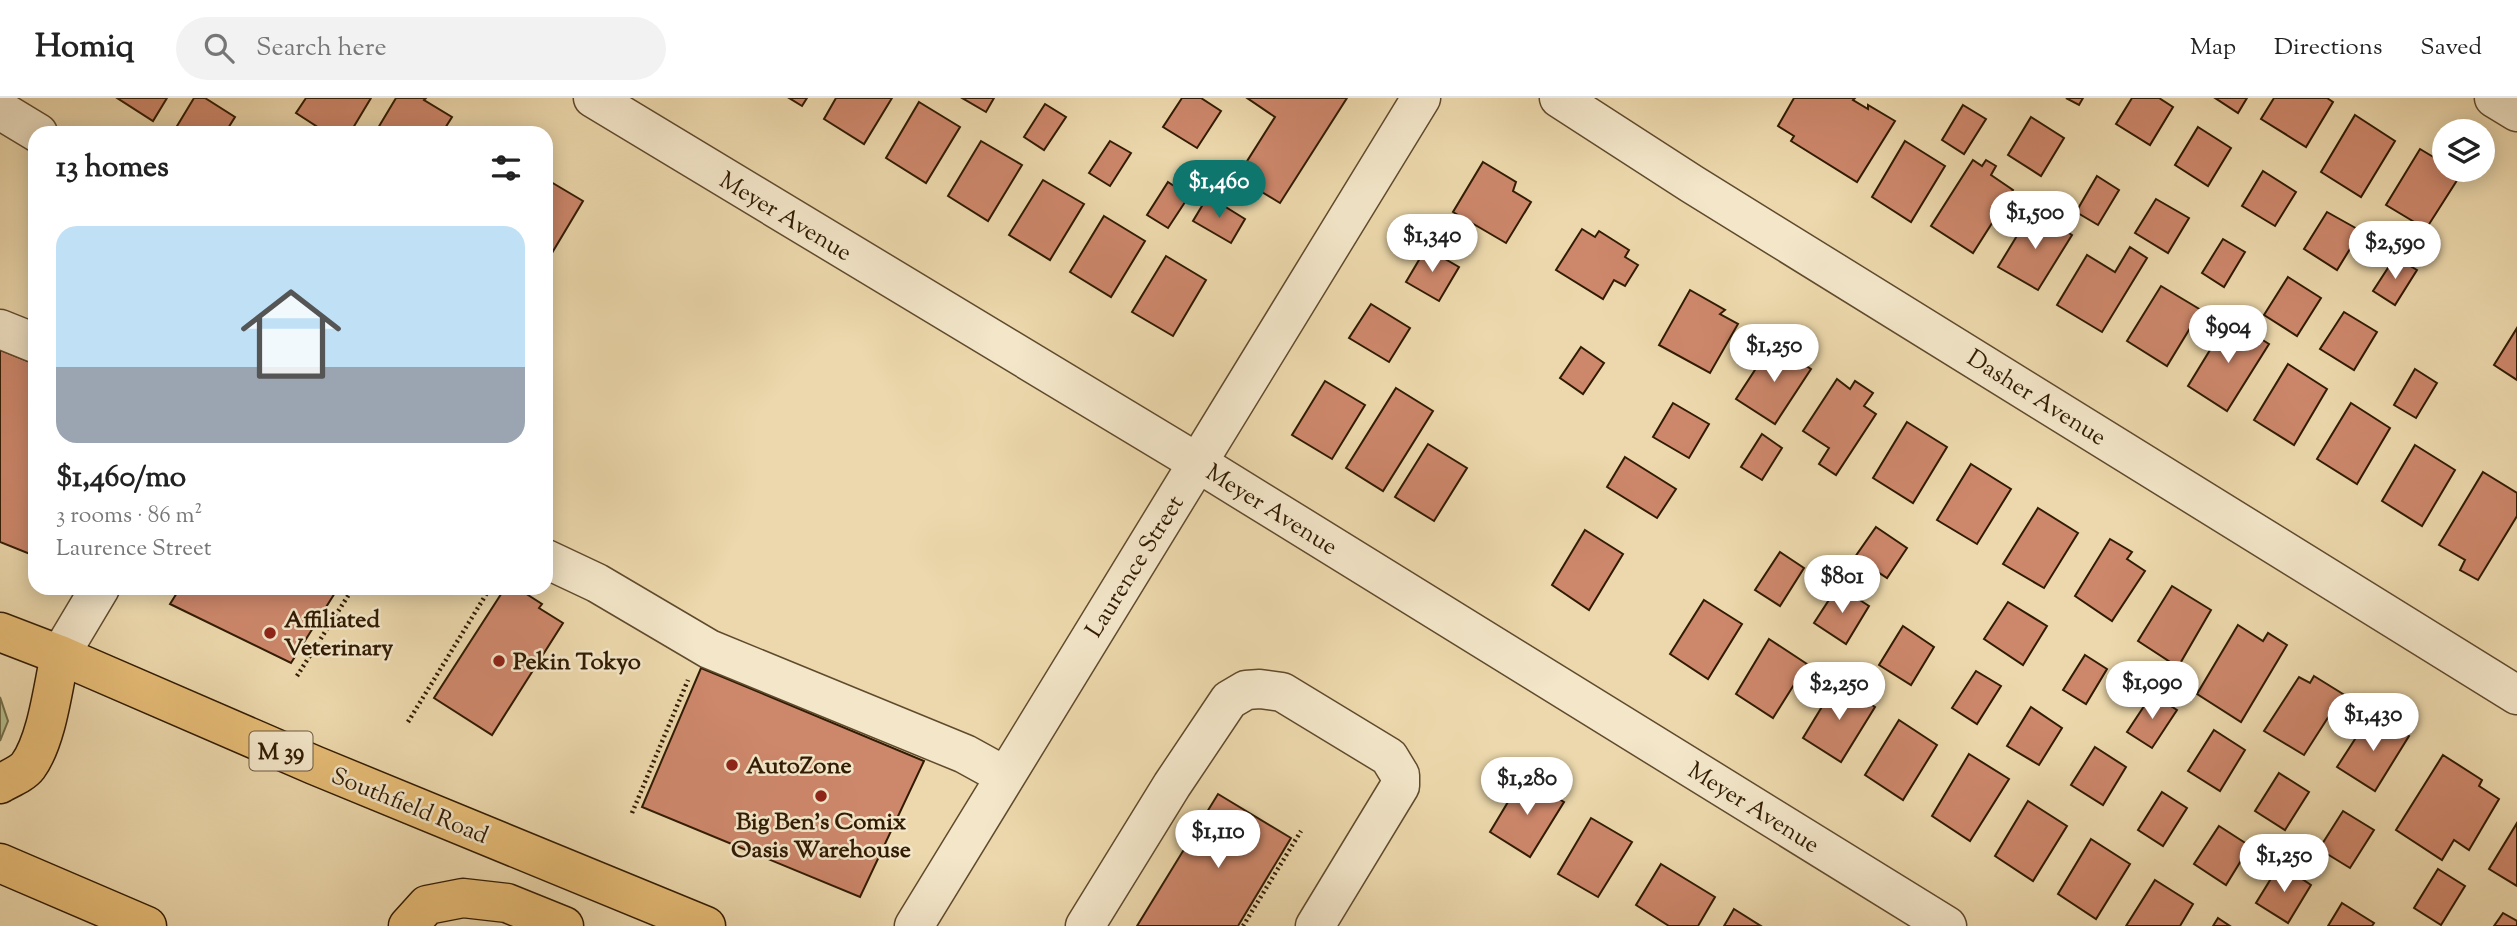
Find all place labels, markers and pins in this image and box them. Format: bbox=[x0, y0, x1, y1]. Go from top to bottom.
pin: $1,460 bbox=[1162, 160, 1276, 220]
pin: $1,500 bbox=[1978, 192, 2092, 251]
pin: $1,340 bbox=[1375, 214, 1489, 274]
pin: $2,590 bbox=[2338, 222, 2452, 281]
pin: $904 bbox=[2187, 306, 2269, 365]
pin: $1,250 bbox=[1717, 324, 1831, 384]
pin: $801 bbox=[1801, 556, 1883, 615]
place label: Affiliated Veterinary bbox=[284, 604, 393, 666]
marker: Affiliated Veterinary bbox=[262, 625, 278, 641]
place label: Pekin Tokyo bbox=[513, 646, 641, 680]
marker: Pekin Tokyo bbox=[491, 653, 507, 669]
pin: $2,250 bbox=[1782, 662, 1896, 722]
pin: $1,090 bbox=[2095, 662, 2209, 721]
pin: $1,430 bbox=[2316, 694, 2430, 753]
place label: AutoZone bbox=[746, 750, 852, 784]
marker: AutoZone bbox=[724, 757, 740, 773]
pin: $1,280 bbox=[1470, 758, 1584, 817]
marker: Big Ben's Comix Oasis Warehouse bbox=[813, 788, 829, 804]
place label: Big Ben's Comix Oasis Warehouse bbox=[731, 806, 911, 868]
pin: $1,110 bbox=[1161, 810, 1275, 870]
pin: $1,250 bbox=[2227, 834, 2341, 894]

